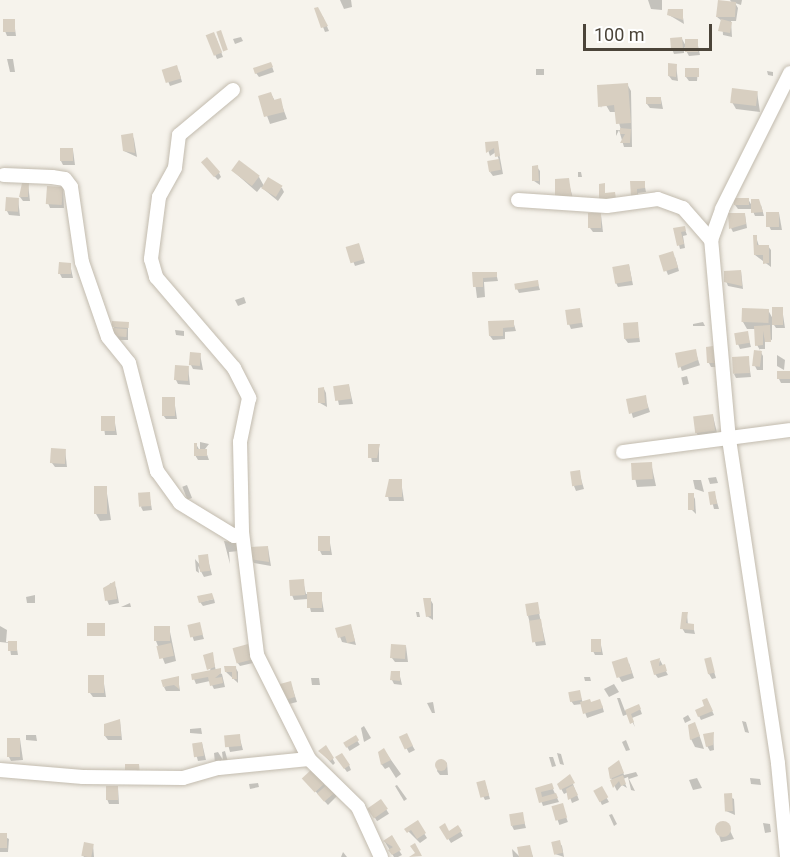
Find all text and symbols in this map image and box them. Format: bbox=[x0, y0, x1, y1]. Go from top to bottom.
scale bar bbox=[586, 12, 715, 50]
text: 100 m bbox=[594, 24, 645, 45]

